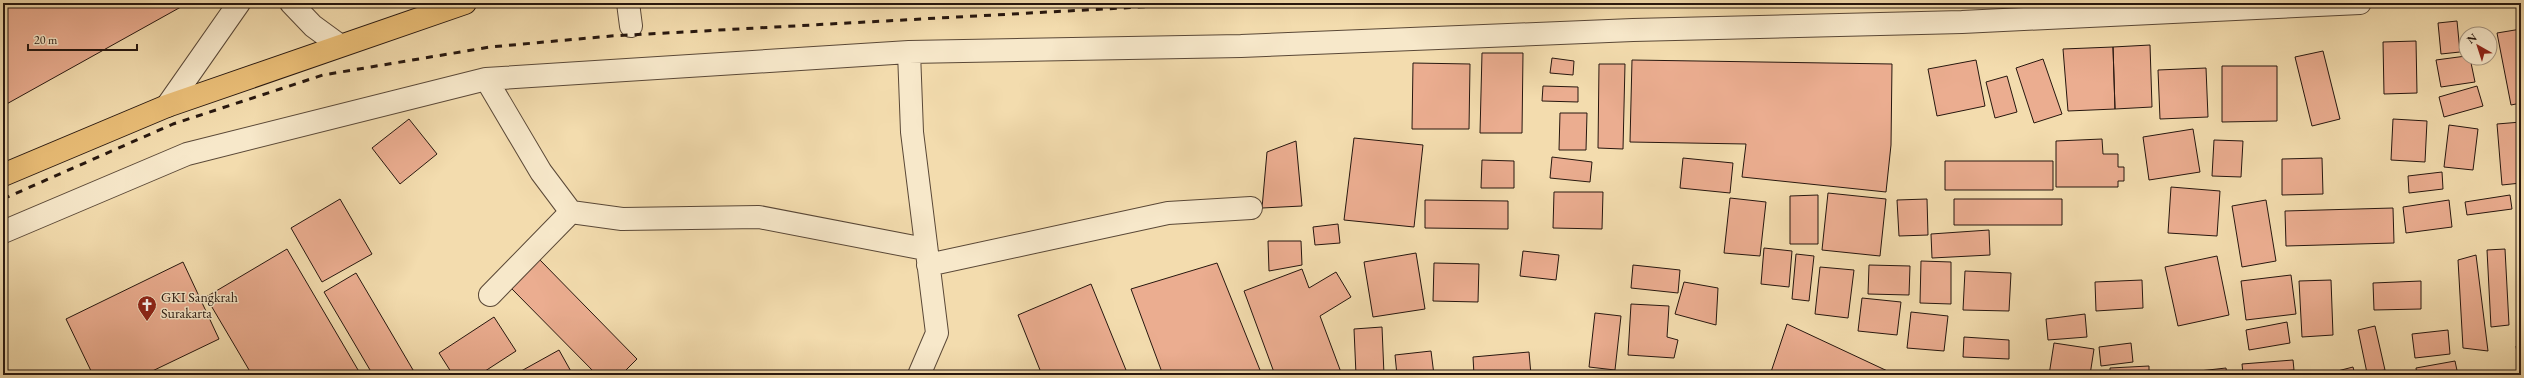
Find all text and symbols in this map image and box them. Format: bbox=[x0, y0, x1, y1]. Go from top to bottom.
scale bar bbox=[28, 26, 137, 52]
north arrow bbox=[2458, 26, 2498, 66]
text: N bbox=[2464, 30, 2480, 46]
text: 20 m bbox=[34, 32, 58, 48]
place label: GKI Sangkrah Surakarta bbox=[161, 288, 238, 322]
church icon: GKI Sangkrah Surakarta bbox=[136, 294, 158, 322]

